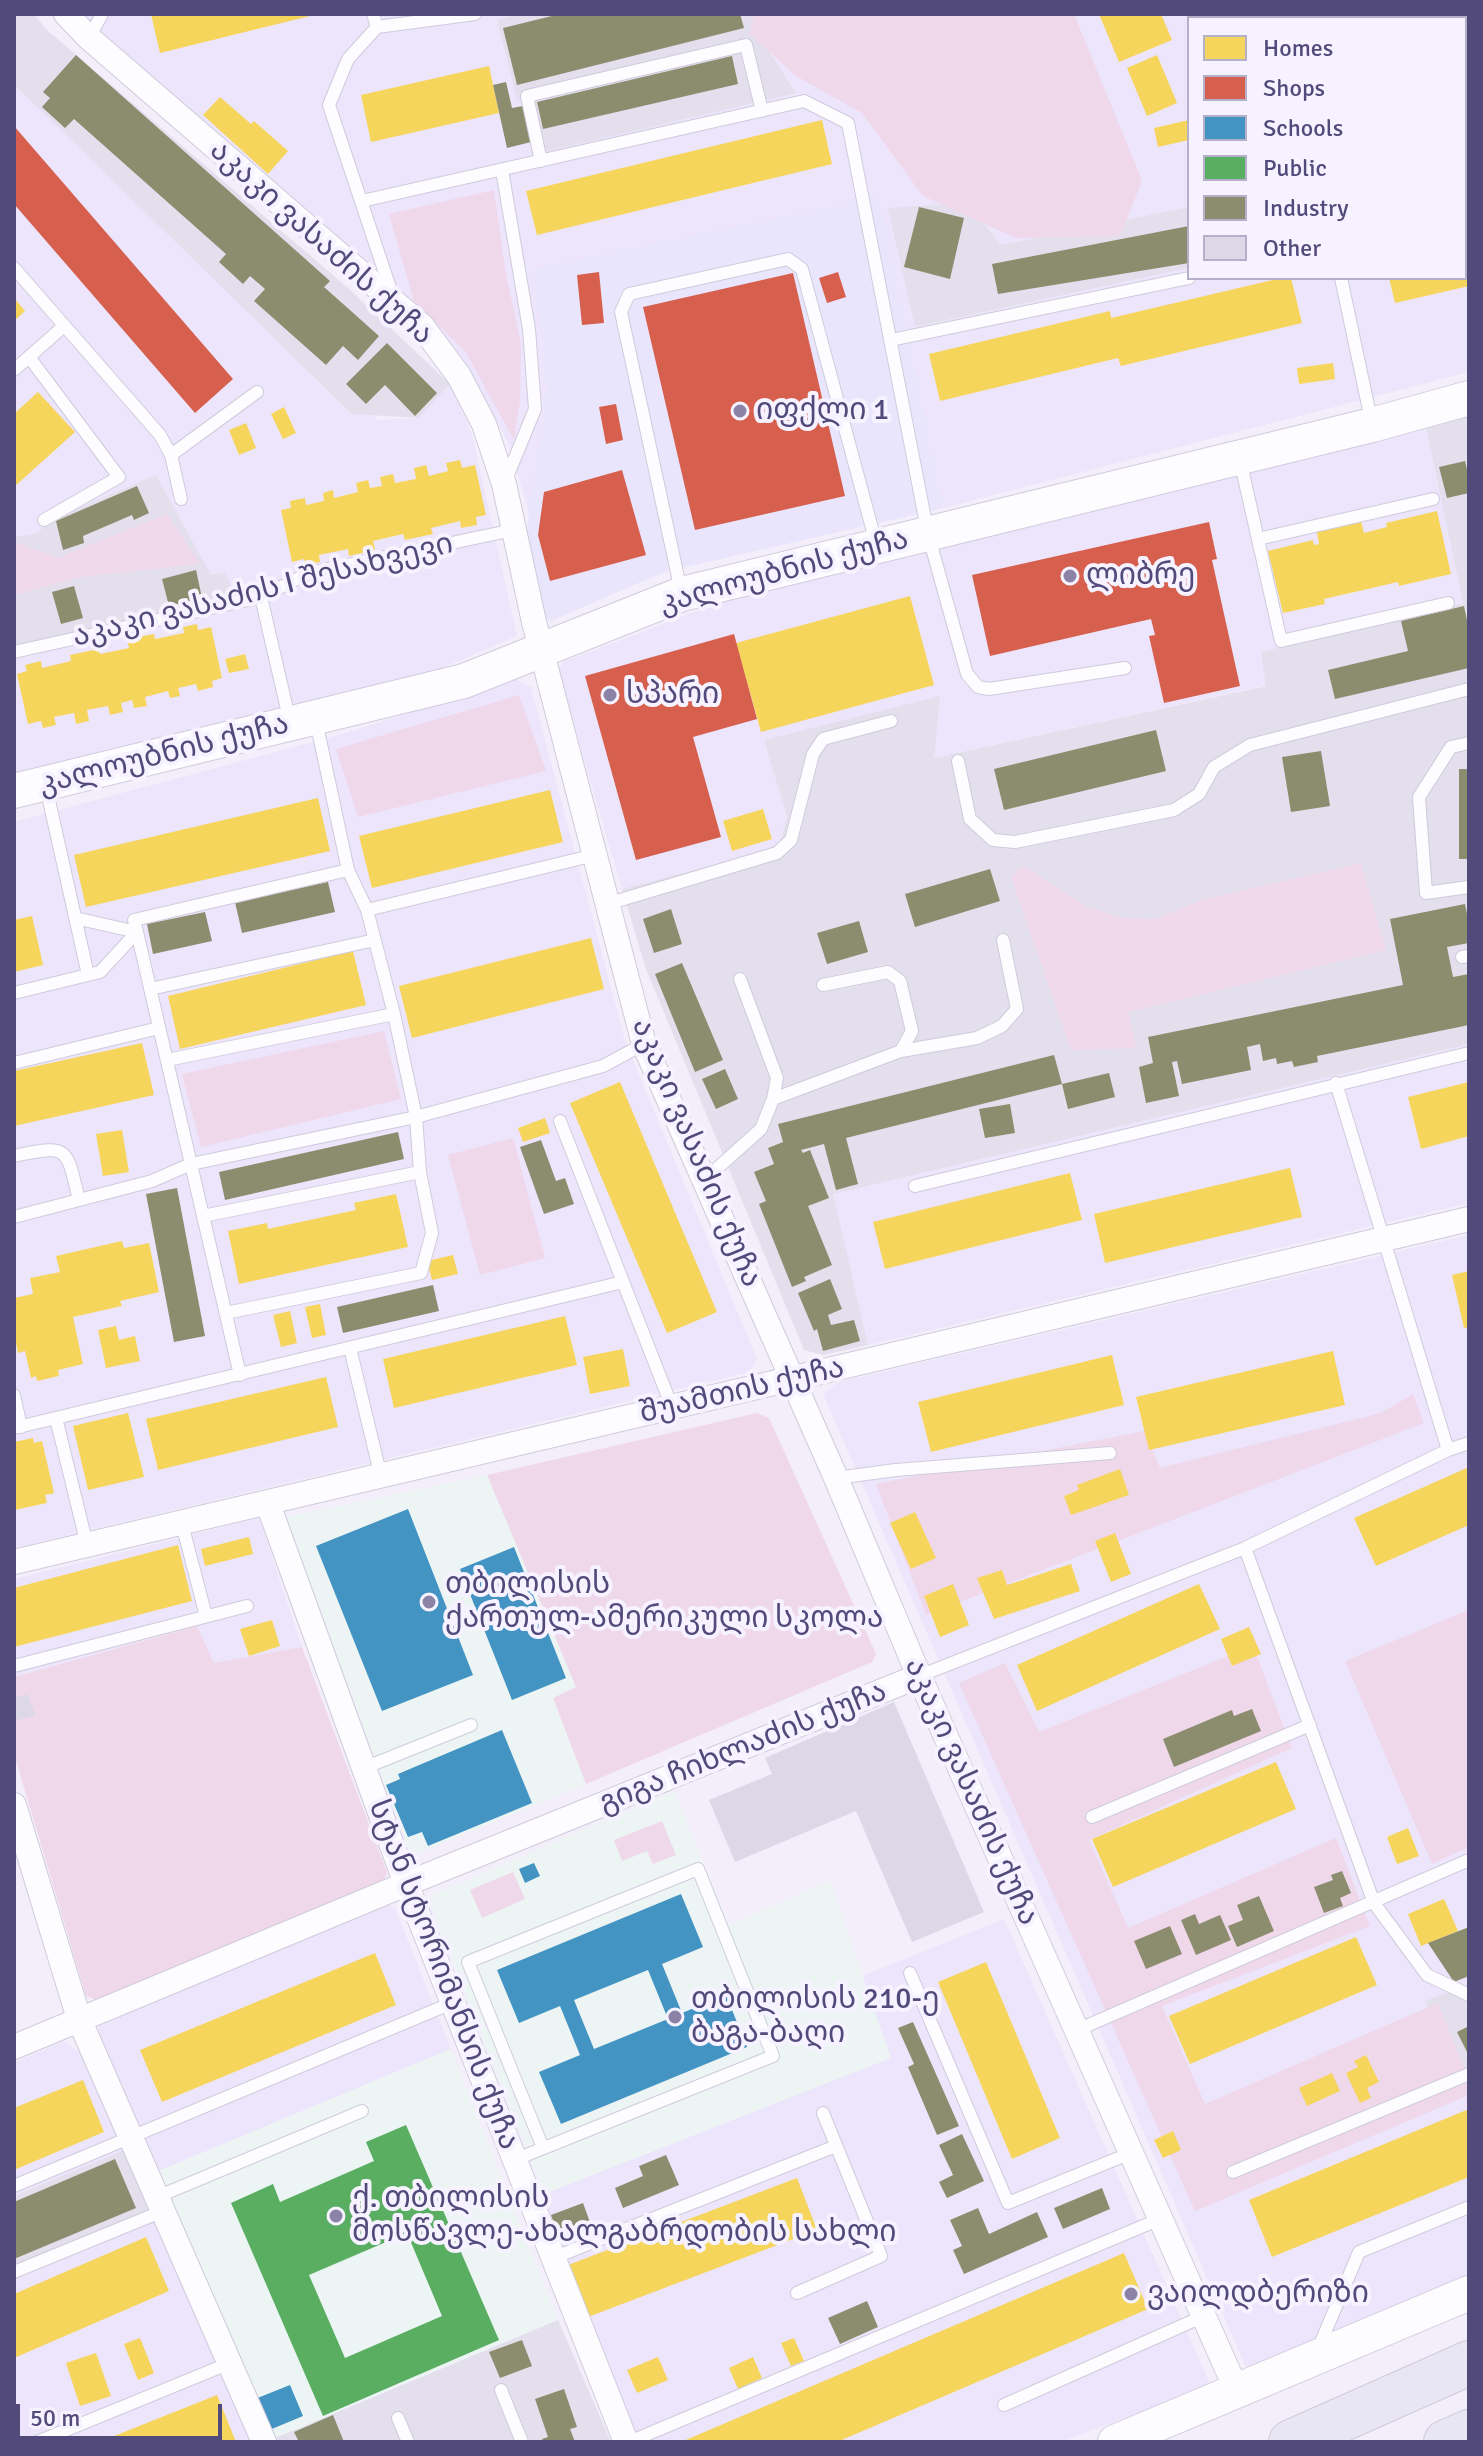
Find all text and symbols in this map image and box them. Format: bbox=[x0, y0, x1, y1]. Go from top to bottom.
legend bbox=[1187, 16, 1467, 280]
text: Homes bbox=[1263, 33, 1333, 63]
text: Shops bbox=[1263, 73, 1325, 103]
text: Schools bbox=[1263, 113, 1343, 143]
street label: აკაკი ვასაძის ქუჩა bbox=[202, 133, 440, 353]
text: Public bbox=[1263, 153, 1327, 183]
text: Industry bbox=[1263, 193, 1349, 223]
text: Other bbox=[1263, 233, 1321, 263]
place label: იფქლი 1 bbox=[756, 393, 889, 429]
marker: იფქლი 1 bbox=[731, 402, 749, 420]
street label: კალოუბნის ქუჩა bbox=[655, 521, 913, 623]
street label: აკაკი ვასაძის I შესახვევი bbox=[69, 526, 457, 656]
place label: ლიბრე bbox=[1086, 558, 1195, 594]
marker: ლიბრე bbox=[1061, 567, 1079, 585]
place label: სპარი bbox=[626, 677, 719, 713]
marker: სპარი bbox=[601, 686, 619, 704]
street label: კალოუბნის ქუჩა bbox=[35, 707, 293, 803]
street label: აკაკი ვასაძის ქუჩა bbox=[623, 1013, 769, 1293]
street label: შუამთის ქუჩა bbox=[636, 1350, 848, 1432]
place label: თბილისის ქართულ-ამერიკული სკოლა bbox=[445, 1567, 884, 1638]
marker: თბილისის ქართულ-ამერიკული სკოლა bbox=[420, 1593, 438, 1611]
street label: აკაკი ვასაძის ქუჩა bbox=[896, 1653, 1046, 1931]
street label: გიგა ჩიხლაძის ქუჩა bbox=[594, 1674, 892, 1822]
street label: სტან სტორიმანსის ქუჩა bbox=[360, 1795, 526, 2155]
place label: თბილისის 210-ე ბაგა-ბაღი bbox=[691, 1982, 940, 2052]
marker: თბილისის 210-ე ბაგა-ბაღი bbox=[666, 2008, 684, 2026]
place label: ქ. თბილისის მოსწავლე-ახალგაბრდობის სახლი bbox=[352, 2181, 897, 2252]
marker: ქ. თბილისის მოსწავლე-ახალგაბრდობის სახლი bbox=[327, 2207, 345, 2225]
place label: ვაილდბერიზი bbox=[1147, 2276, 1369, 2312]
marker: ვაილდბერიზი bbox=[1122, 2285, 1140, 2303]
scale bar bbox=[20, 2388, 226, 2438]
text: 50 m bbox=[30, 2403, 80, 2433]

